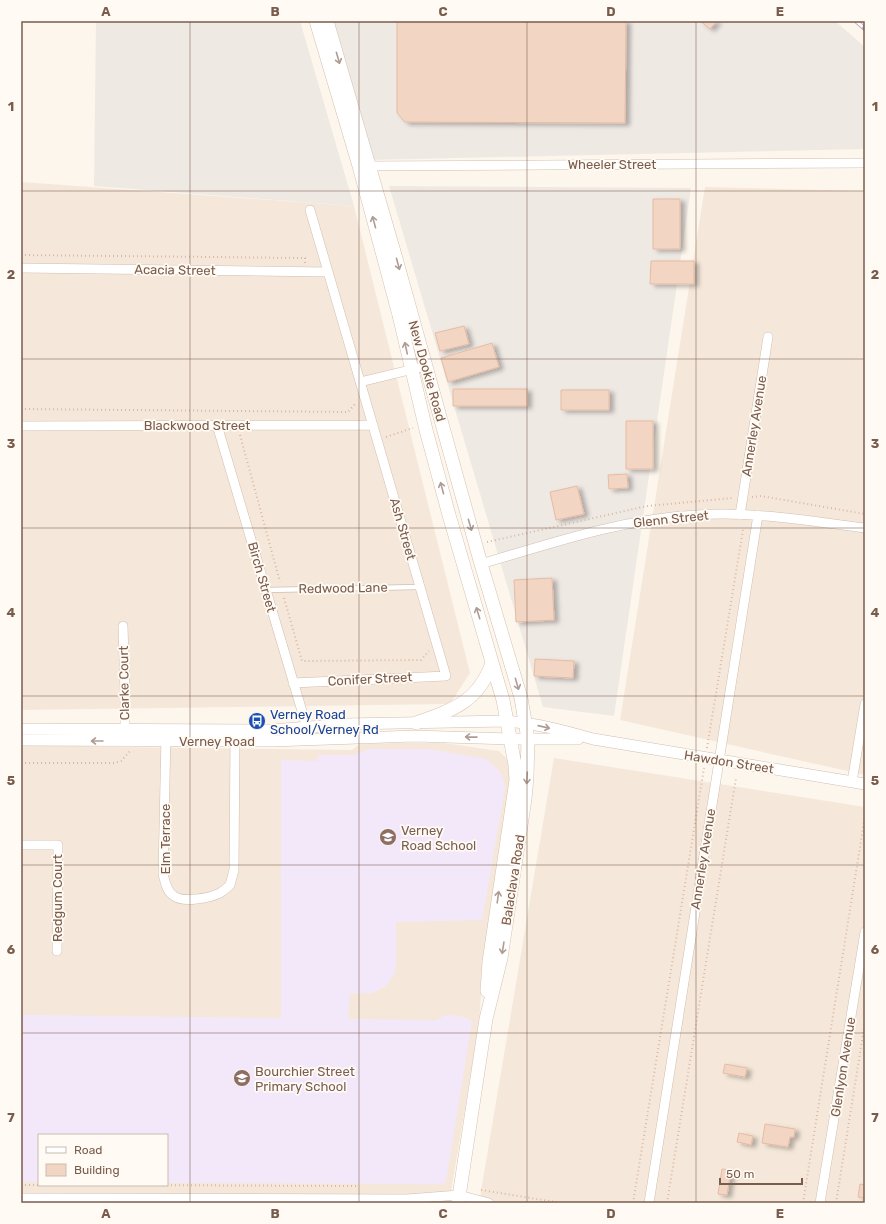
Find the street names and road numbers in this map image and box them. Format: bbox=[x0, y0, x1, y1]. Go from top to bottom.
street label: Wheeler Street bbox=[568, 157, 656, 172]
street label: Acacia Street bbox=[134, 262, 216, 278]
street label: New Dookie Road bbox=[405, 319, 449, 423]
street label: Annerley Avenue bbox=[739, 374, 769, 478]
street label: Blackwood Street bbox=[144, 418, 250, 433]
street label: Ash Street bbox=[387, 496, 419, 562]
street label: Glenn Street bbox=[633, 508, 709, 530]
street label: Birch Street bbox=[245, 540, 279, 614]
street label: Redwood Lane bbox=[298, 580, 388, 596]
street label: Clarke Court bbox=[116, 645, 132, 721]
street label: Conifer Street bbox=[327, 669, 413, 689]
street label: Verney Road bbox=[179, 734, 255, 749]
street label: Hawdon Street bbox=[683, 748, 775, 776]
street label: Elm Terrace bbox=[158, 804, 173, 874]
street label: Annerley Avenue bbox=[688, 807, 718, 911]
street label: Balaclava Road bbox=[498, 834, 528, 926]
street label: Redgum Court bbox=[50, 854, 66, 942]
street label: Glenlyon Avenue bbox=[828, 1016, 858, 1118]

